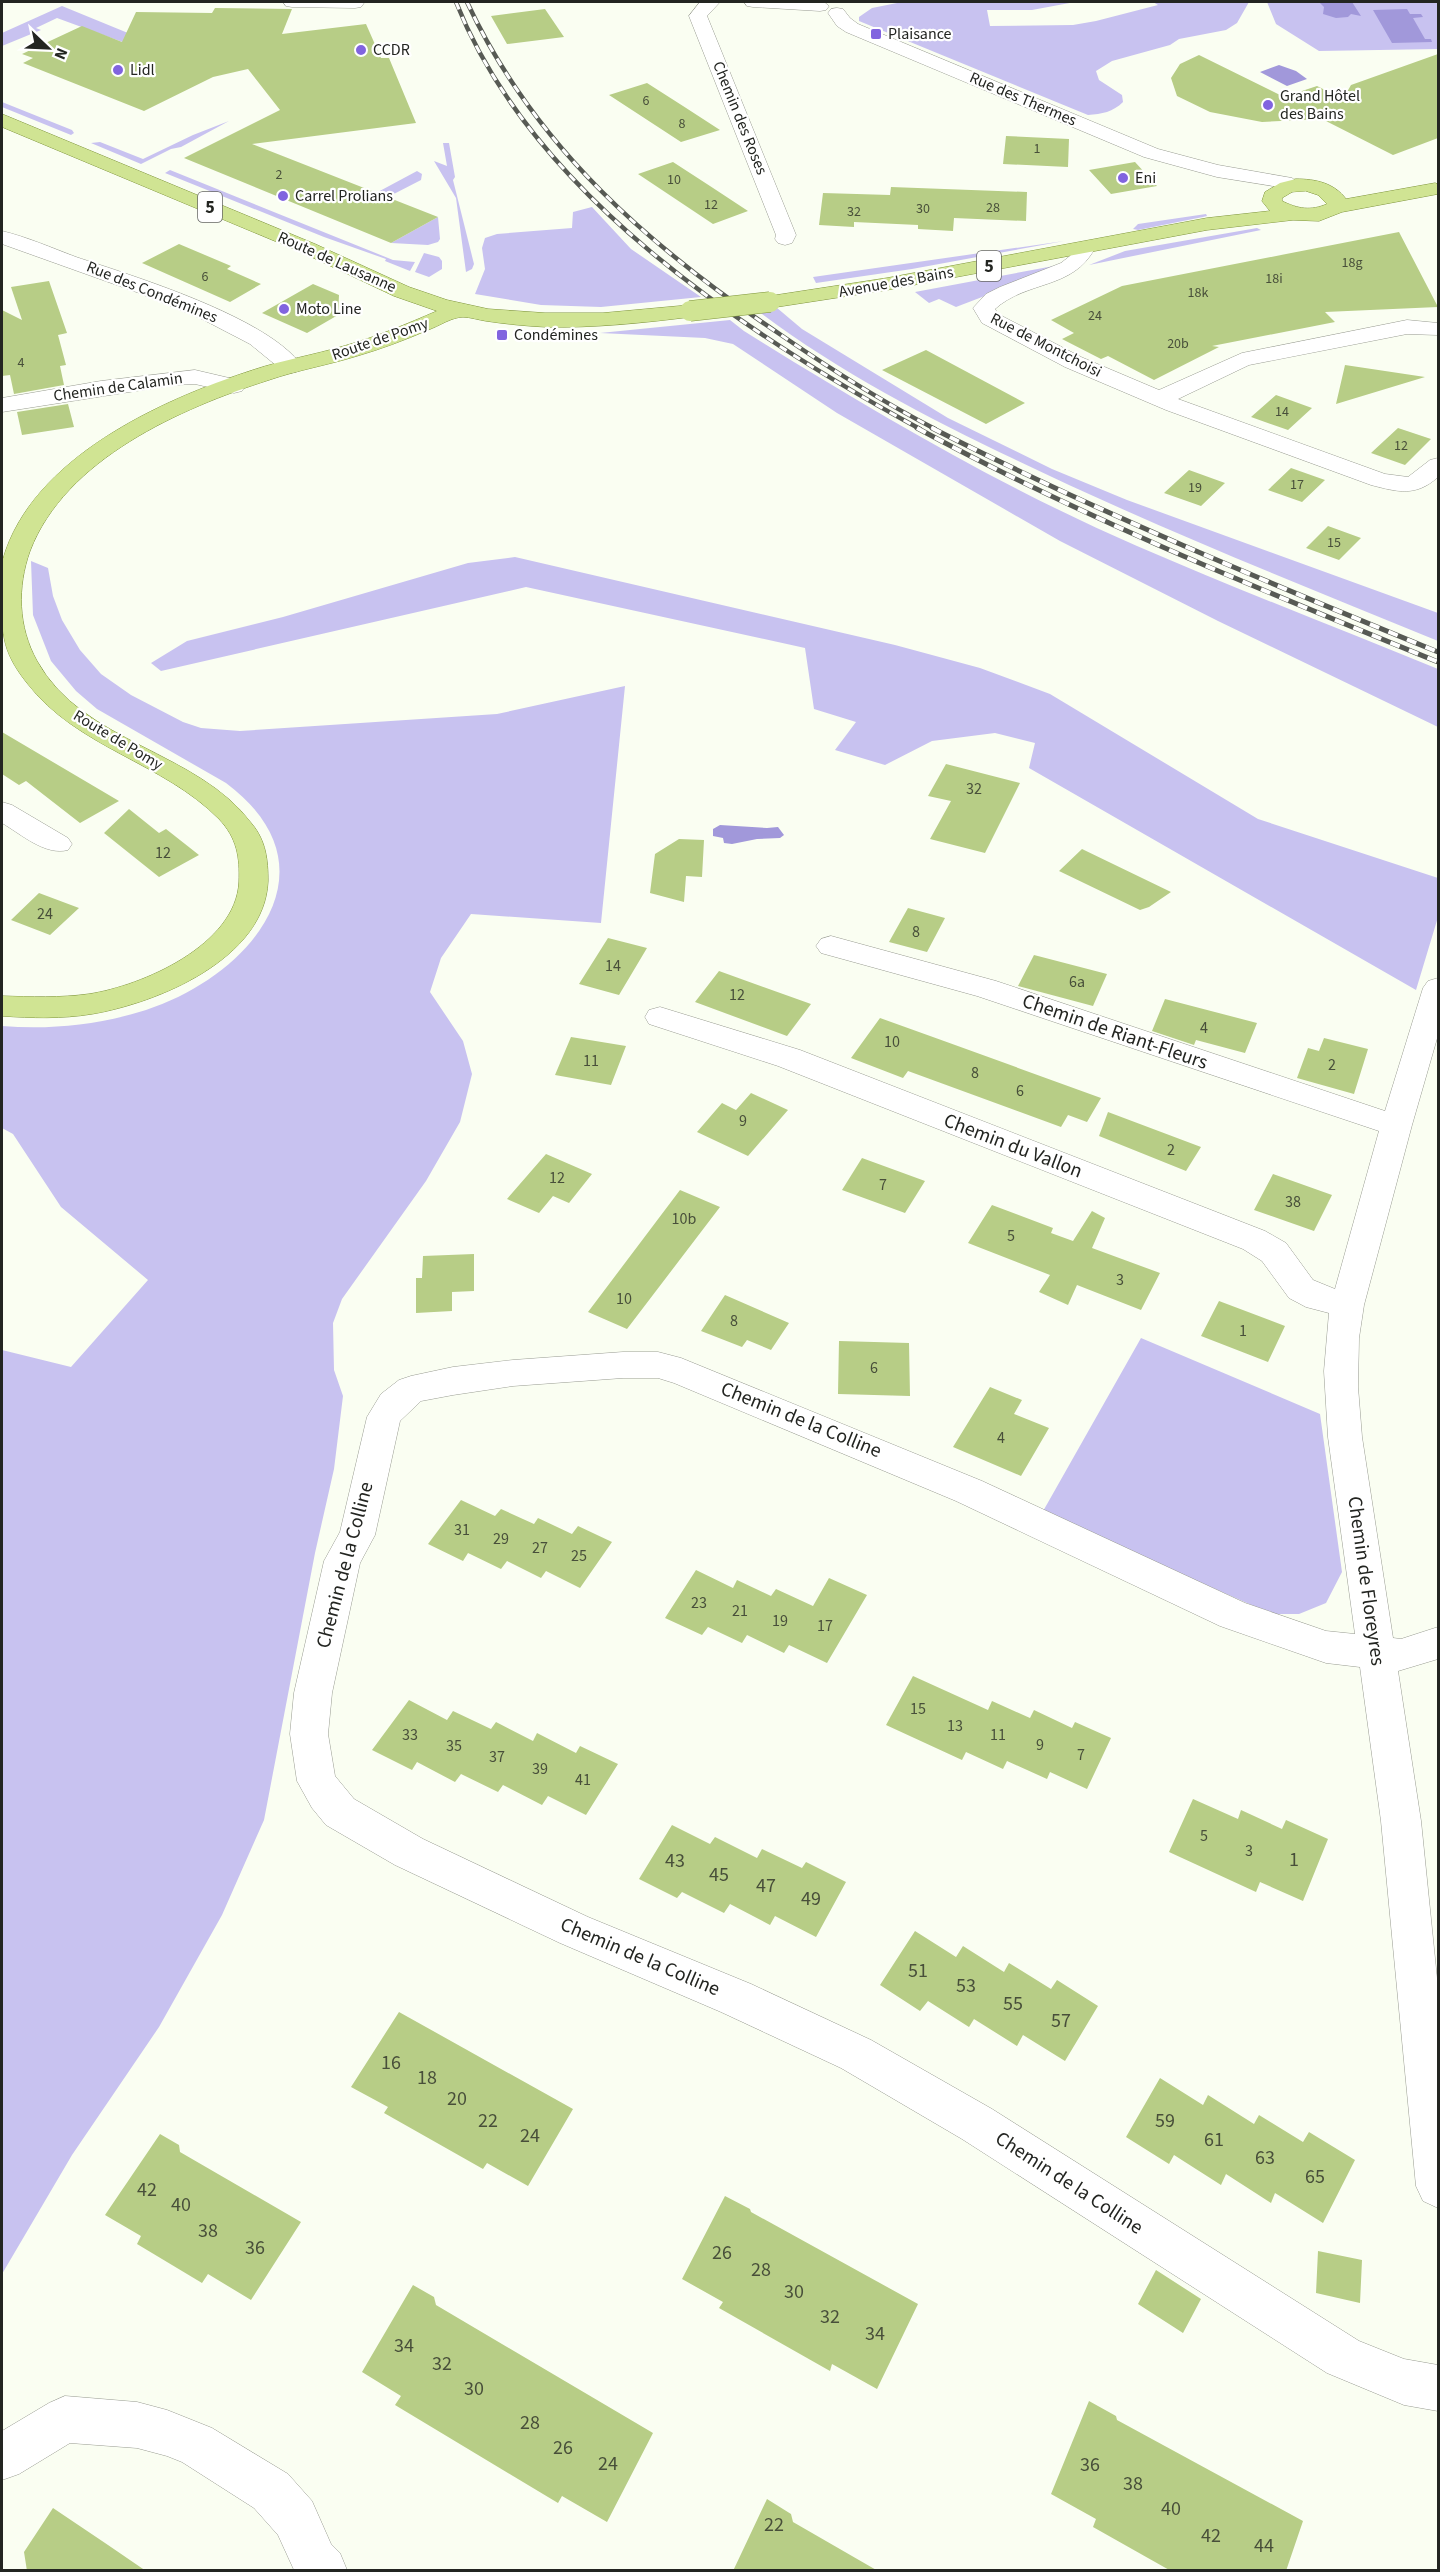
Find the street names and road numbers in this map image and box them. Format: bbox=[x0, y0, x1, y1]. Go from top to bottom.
street label: Chemin des Roses bbox=[707, 58, 773, 178]
street label: Rue des Thermes bbox=[966, 67, 1080, 132]
road number: 5 bbox=[198, 192, 222, 222]
street label: Route de Lausanne bbox=[274, 226, 400, 298]
road number: 5 bbox=[977, 251, 1001, 281]
street label: Rue des Condémines bbox=[83, 256, 221, 328]
street label: Avenue des Bains bbox=[837, 261, 955, 303]
street label: Rue de Montchoisi bbox=[986, 307, 1106, 383]
street label: Route de Pomy bbox=[329, 312, 432, 366]
street label: Chemin de Calamin bbox=[52, 367, 184, 407]
street label: Route de Pomy bbox=[69, 705, 167, 776]
street label: Chemin de Riant-Fleurs bbox=[1018, 987, 1212, 1077]
street label: Chemin du Vallon bbox=[940, 1107, 1086, 1185]
street label: Chemin de la Colline bbox=[716, 1375, 886, 1465]
street label: Chemin de la Colline bbox=[309, 1479, 381, 1651]
street label: Chemin de Floreyres bbox=[1340, 1495, 1392, 1667]
street label: Chemin de la Colline bbox=[556, 1911, 724, 2003]
street label: Chemin de la Colline bbox=[990, 2125, 1148, 2241]

